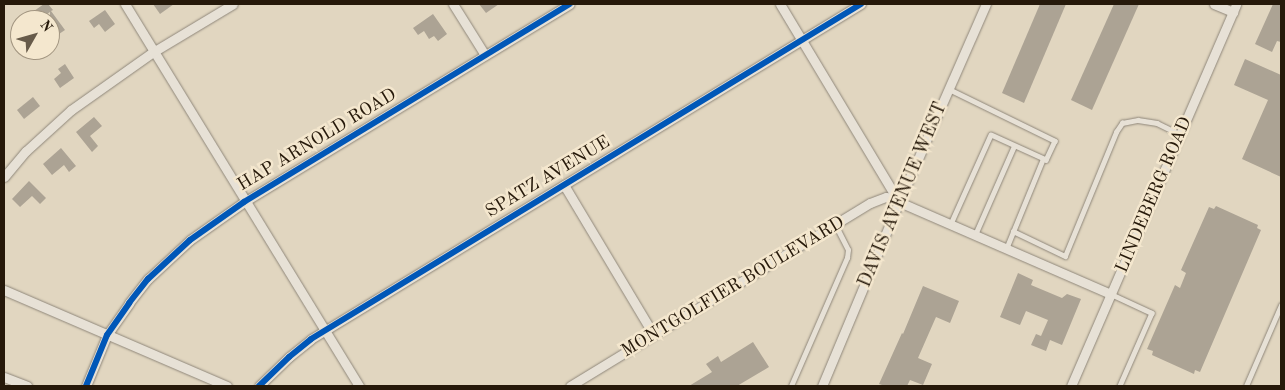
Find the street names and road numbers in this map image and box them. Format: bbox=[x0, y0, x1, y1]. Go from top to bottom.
street label: HAP ARNOLD ROAD bbox=[234, 84, 400, 196]
street label: DAVIS AVENUE WEST bbox=[854, 99, 952, 291]
street label: LINDEBERG ROAD bbox=[1111, 114, 1197, 276]
street label: SPATZ AVENUE bbox=[482, 131, 614, 223]
street label: MONTGOLFIER BOULEVARD bbox=[617, 212, 849, 362]

